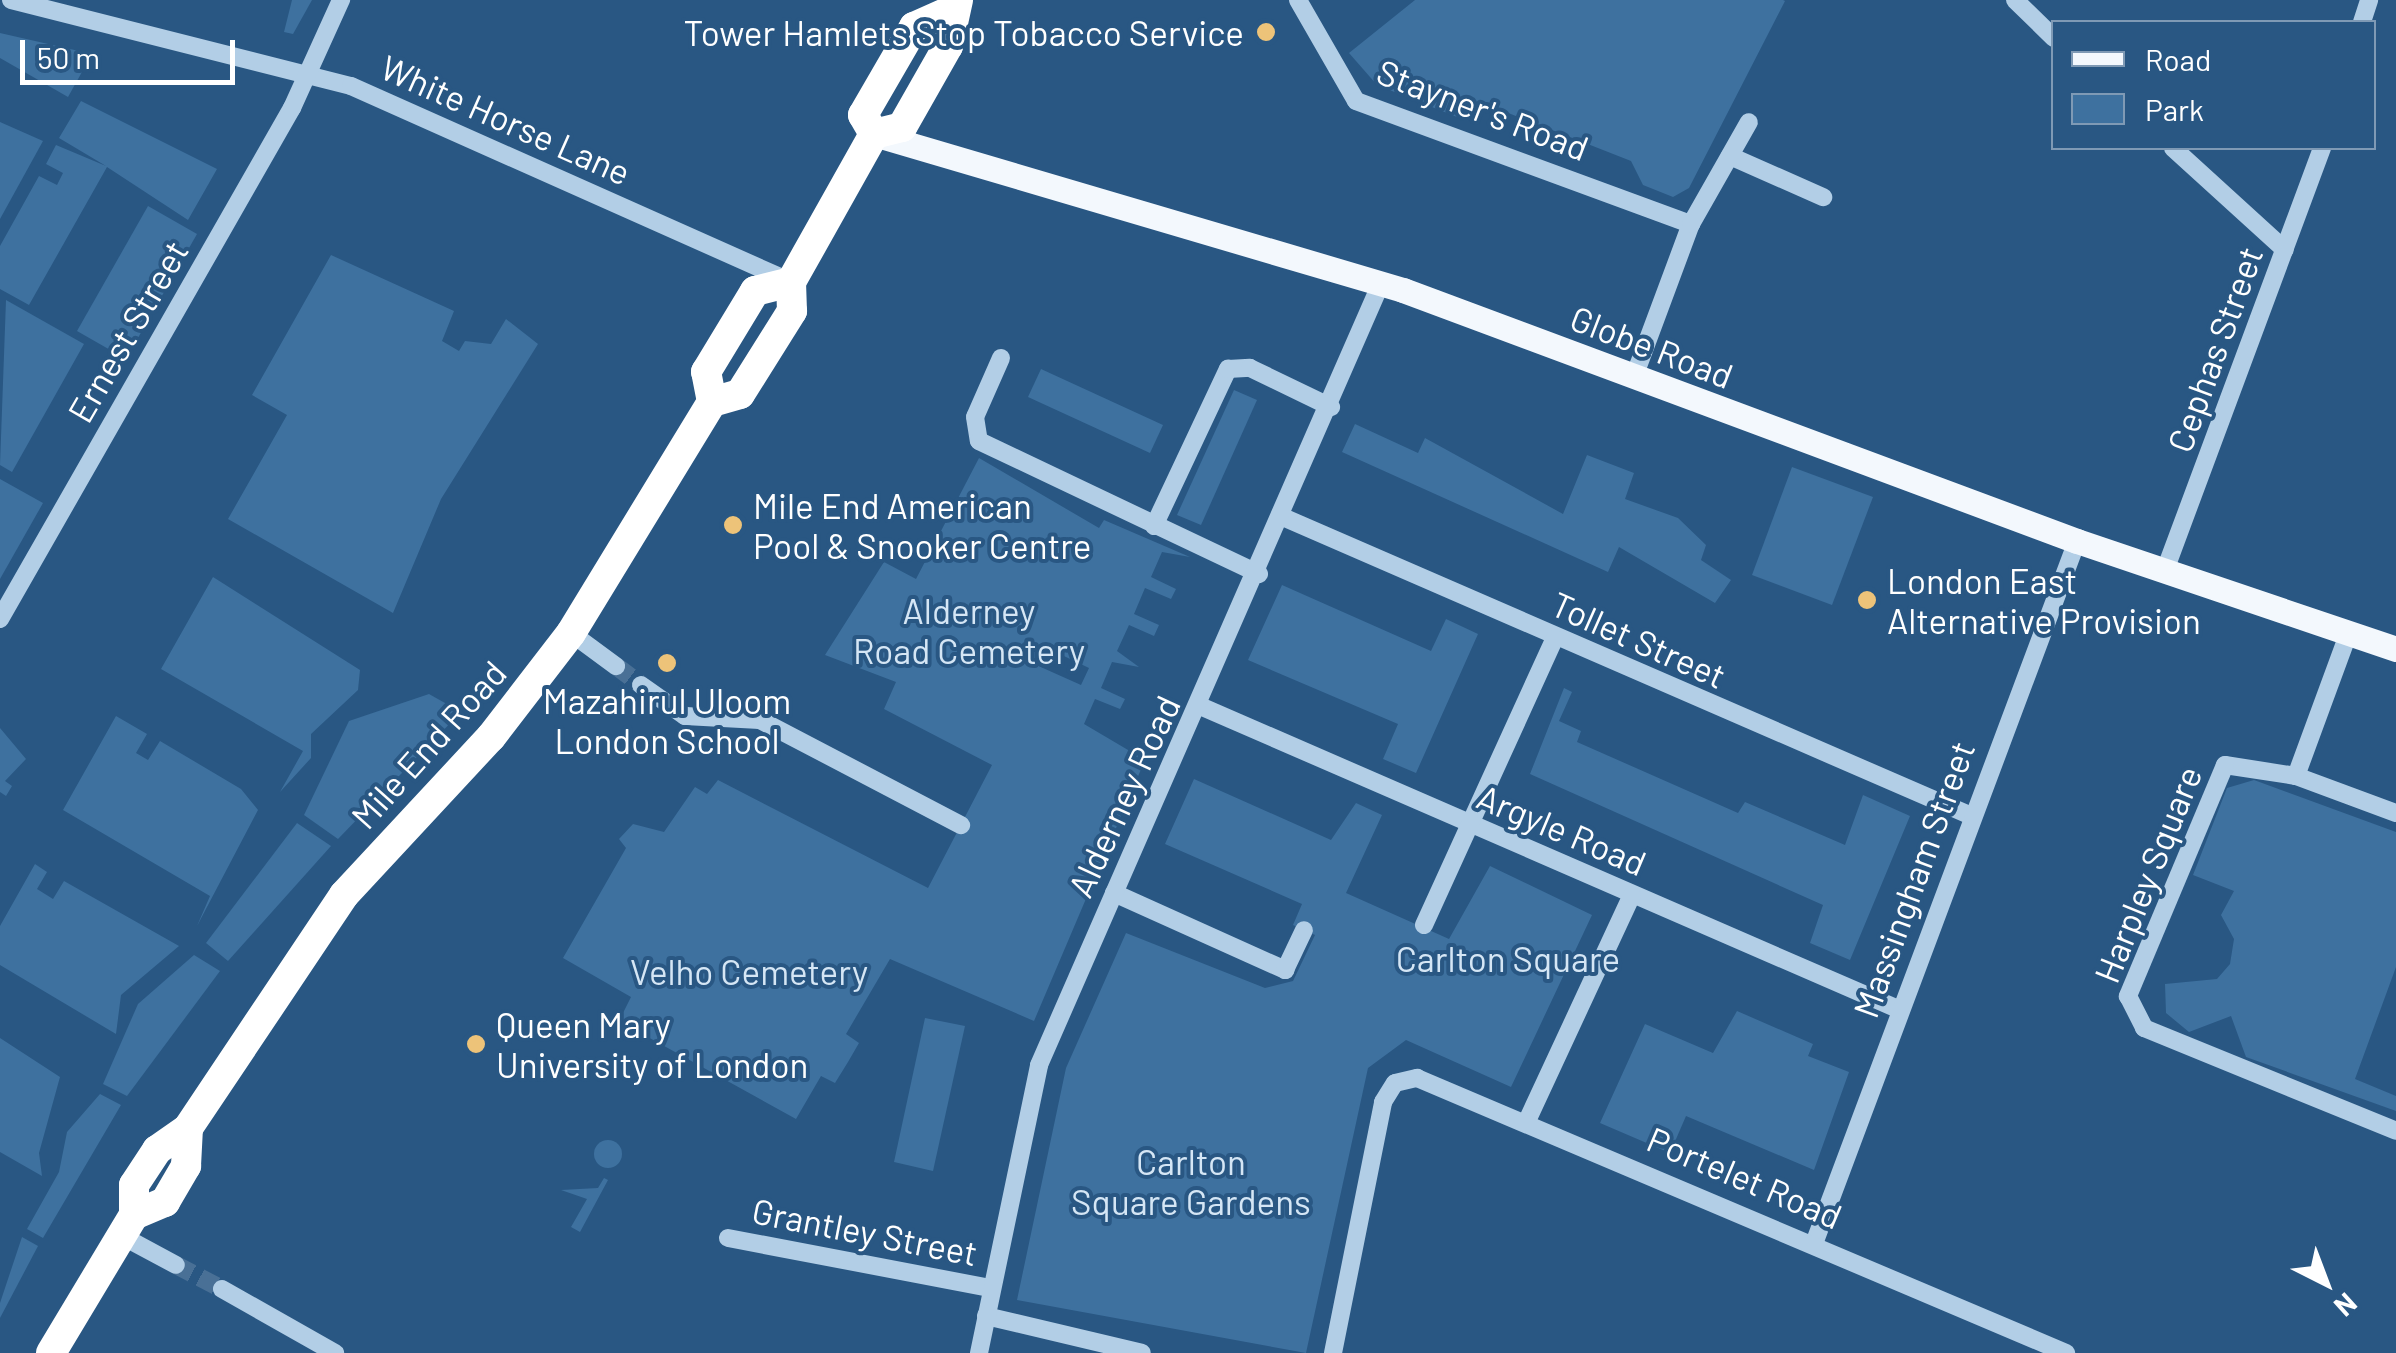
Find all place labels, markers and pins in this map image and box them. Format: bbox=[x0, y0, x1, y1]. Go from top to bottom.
place label: Tower Hamlets Stop Tobacco Service bbox=[683, 11, 1244, 53]
marker: Tower Hamlets Stop Tobacco Service bbox=[1253, 19, 1279, 45]
place label: Mile End American Pool & Snooker Centre bbox=[753, 484, 1091, 566]
marker: Mile End American Pool & Snooker Centre bbox=[722, 514, 744, 536]
place label: London East Alternative Provision bbox=[1887, 559, 2201, 641]
marker: London East Alternative Provision bbox=[1856, 589, 1878, 611]
marker: Mazahirul Uloom London School bbox=[656, 652, 678, 674]
place label: Mazahirul Uloom London School bbox=[543, 679, 791, 761]
place label: Queen Mary University of London bbox=[496, 1003, 808, 1085]
marker: Queen Mary University of London bbox=[465, 1033, 487, 1055]

